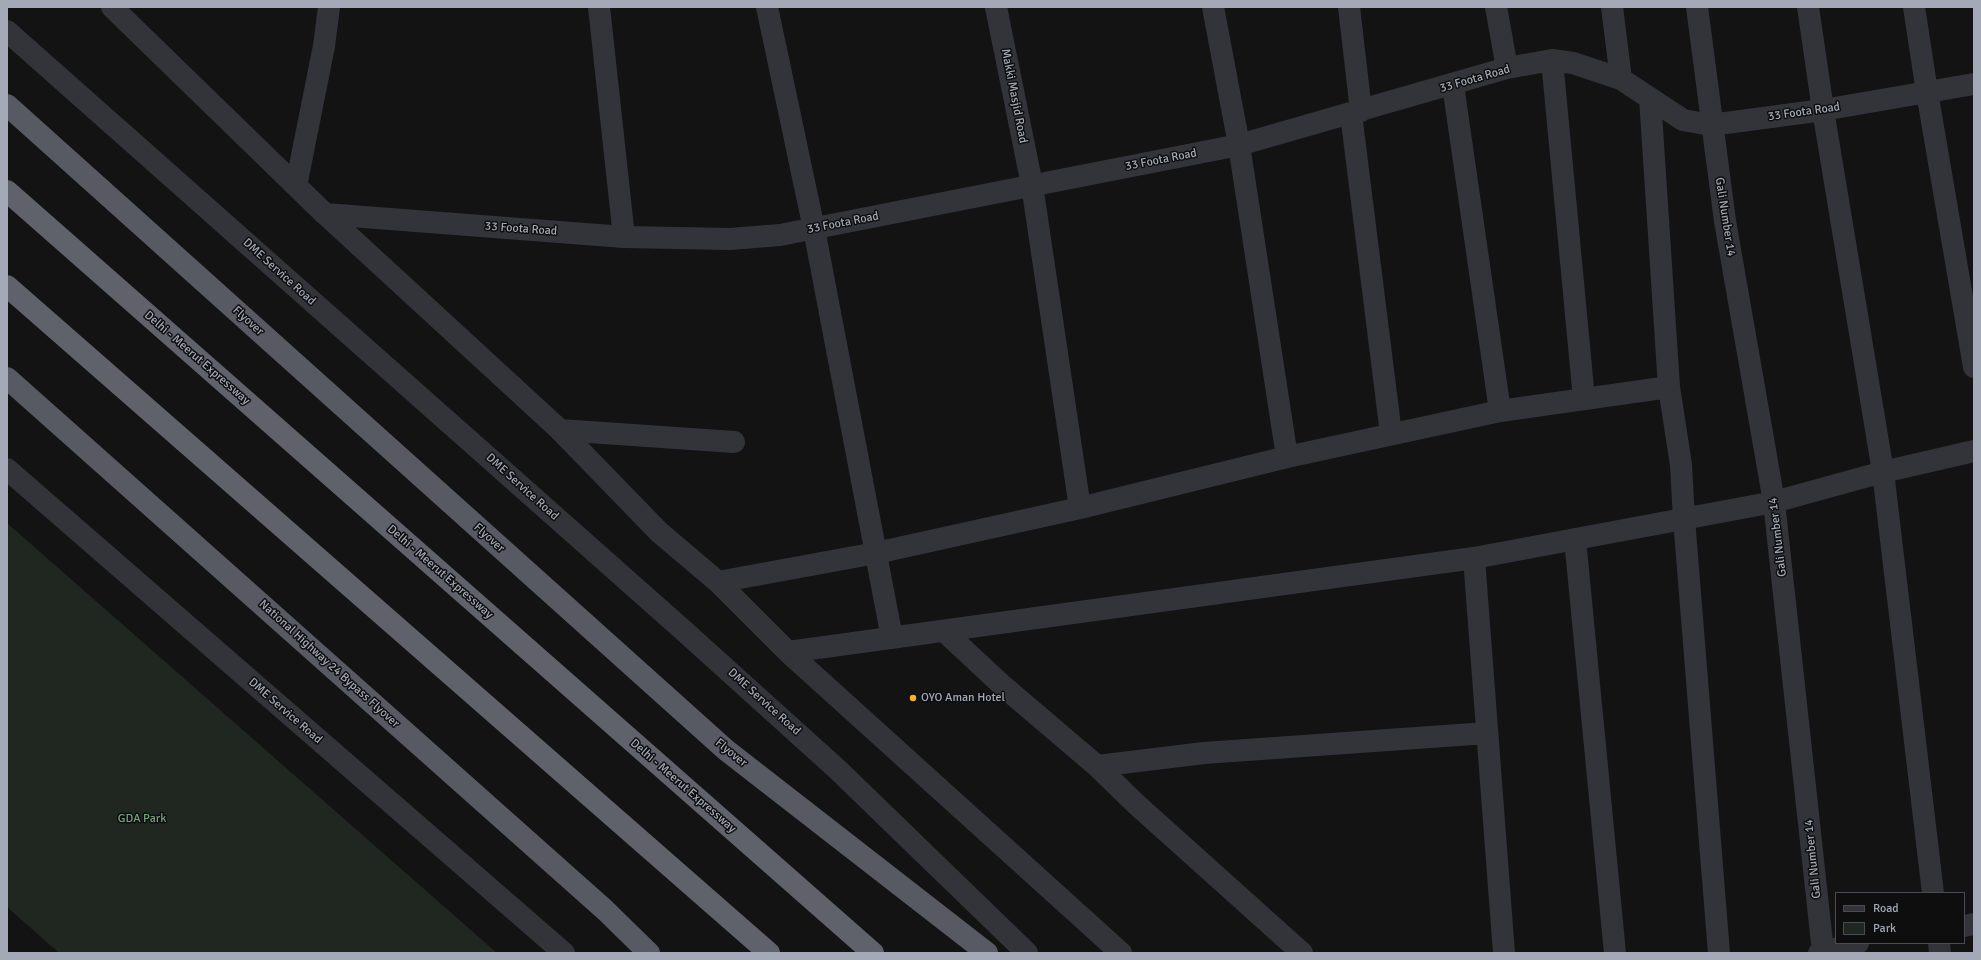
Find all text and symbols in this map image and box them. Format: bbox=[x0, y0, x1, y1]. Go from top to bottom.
street label: Makki Masjid Road bbox=[998, 48, 1030, 144]
street label: 33 Foota Road bbox=[1438, 62, 1512, 96]
street label: 33 Foota Road bbox=[1767, 100, 1841, 124]
street label: 33 Foota Road bbox=[1124, 146, 1198, 174]
street label: Gali Number 14 bbox=[1712, 176, 1738, 258]
street label: 33 Foota Road bbox=[806, 209, 880, 237]
street label: 33 Foota Road bbox=[484, 219, 558, 239]
street label: DME Service Road bbox=[240, 236, 318, 308]
street label: Flyover bbox=[229, 303, 267, 339]
street label: Delhi - Meerut Expressway bbox=[141, 308, 253, 408]
street label: DME Service Road bbox=[483, 451, 561, 523]
street label: Gali Number 14 bbox=[1766, 497, 1790, 577]
street label: Flyover bbox=[470, 520, 508, 556]
street label: Delhi - Meerut Expressway bbox=[384, 522, 496, 622]
street label: National Highway 24 Bypass Flyover bbox=[256, 597, 402, 731]
street label: DME Service Road bbox=[725, 666, 803, 738]
street label: DME Service Road bbox=[245, 675, 325, 747]
place label: OYO Aman Hotel bbox=[921, 691, 1005, 705]
marker: OYO Aman Hotel bbox=[908, 693, 918, 703]
street label: Delhi - Meerut Expressway bbox=[627, 736, 739, 836]
street label: Flyover bbox=[712, 736, 750, 770]
park label: GDA Park bbox=[118, 812, 166, 826]
street label: Gali Number 14 bbox=[1802, 819, 1824, 899]
legend bbox=[1835, 892, 1965, 944]
text: Road bbox=[1873, 901, 1899, 916]
text: Park bbox=[1873, 921, 1896, 936]

